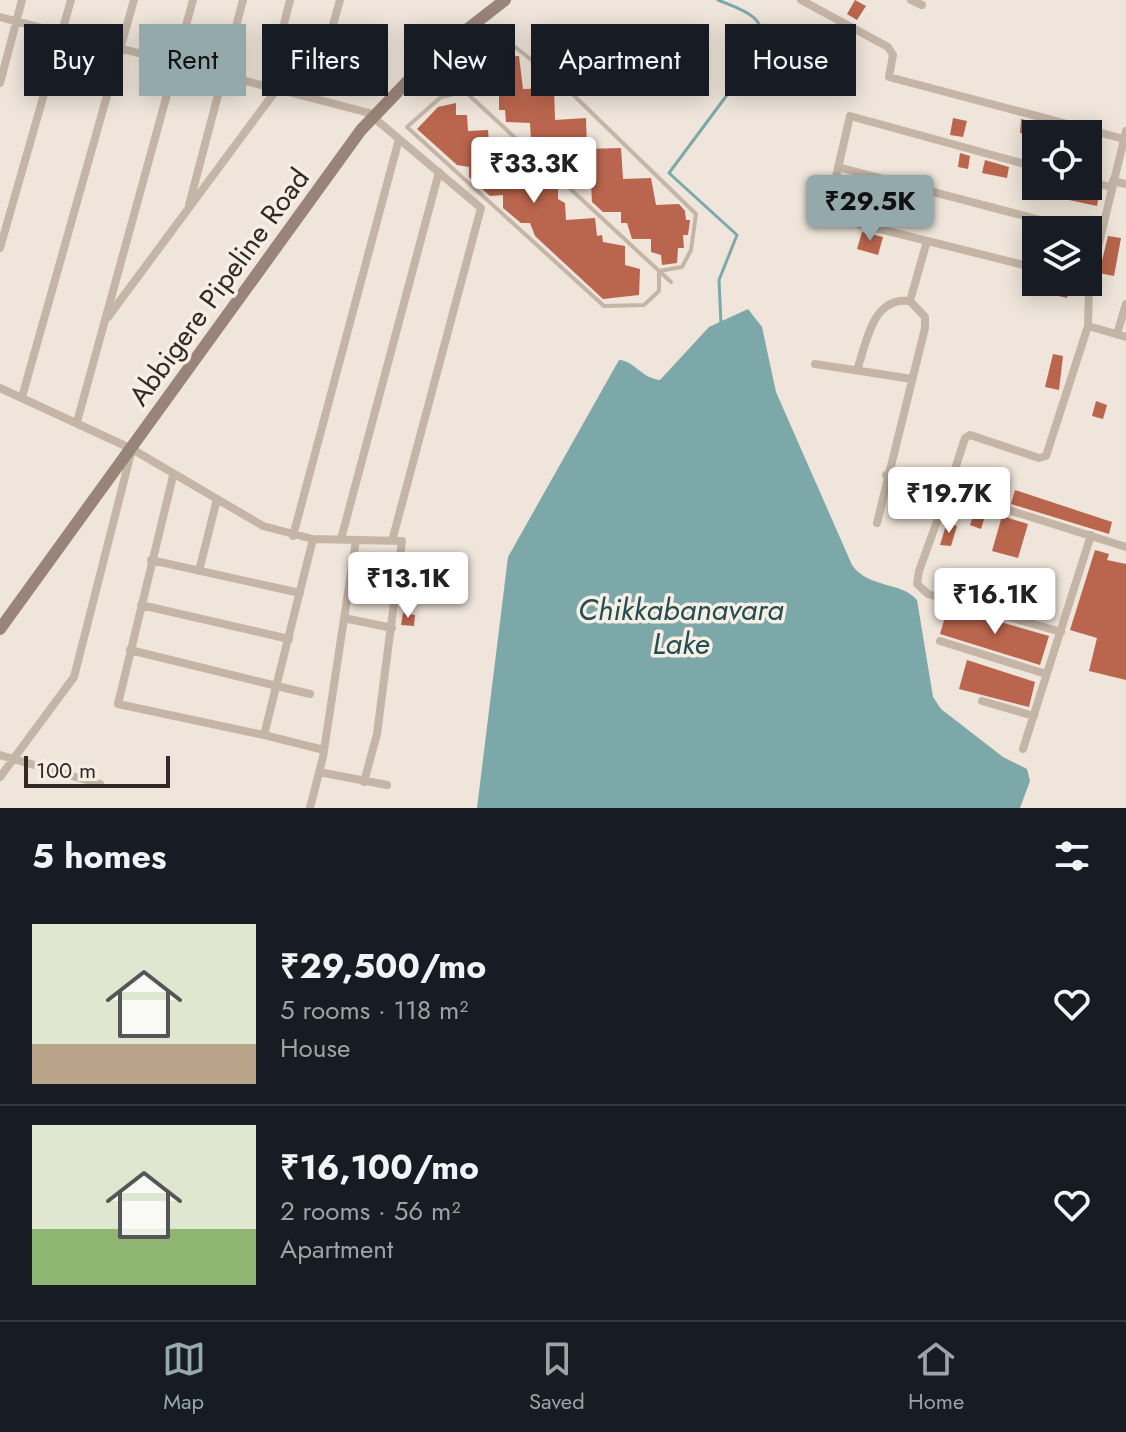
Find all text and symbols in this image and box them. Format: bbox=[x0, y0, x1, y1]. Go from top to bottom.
chip: Buy bbox=[24, 24, 123, 96]
chip: Rent bbox=[139, 24, 246, 96]
chip: Filters bbox=[262, 24, 388, 96]
chip: New bbox=[404, 24, 515, 96]
chip: Apartment bbox=[531, 24, 709, 96]
chip: House bbox=[725, 24, 856, 96]
map controls bbox=[1022, 120, 1102, 296]
button: locate bbox=[1022, 120, 1102, 200]
pin: ₹33.3K bbox=[469, 137, 599, 205]
text: ₹33.3K bbox=[489, 144, 579, 182]
street label: Abbigere Pipeline Road bbox=[119, 160, 319, 414]
pin: ₹29.5K bbox=[805, 175, 935, 243]
text: ₹29.5K bbox=[825, 182, 915, 220]
button: layers bbox=[1022, 216, 1102, 296]
pin: ₹19.7K bbox=[884, 467, 1014, 535]
text: ₹19.7K bbox=[906, 474, 992, 512]
pin: ₹13.1K bbox=[343, 552, 473, 620]
text: ₹13.1K bbox=[366, 559, 450, 597]
pin: ₹16.1K bbox=[930, 568, 1060, 636]
text: ₹16.1K bbox=[952, 575, 1038, 613]
water label: Chikkabanavara Lake bbox=[578, 588, 784, 665]
scale bar bbox=[24, 752, 170, 788]
text: 100 m bbox=[36, 754, 96, 786]
text: 5 homes bbox=[32, 832, 166, 881]
icon: filters bbox=[1050, 834, 1094, 878]
text: ₹29,500/mo bbox=[280, 942, 486, 991]
icon: home bbox=[96, 956, 192, 1052]
icon: heart bbox=[1050, 982, 1094, 1026]
text: 5 rooms · 118 m² bbox=[280, 991, 468, 1029]
text: House bbox=[280, 1029, 350, 1067]
text: ₹16,100/mo bbox=[280, 1143, 479, 1192]
icon: home bbox=[96, 1157, 192, 1253]
icon: heart bbox=[1050, 1183, 1094, 1227]
text: 2 rooms · 56 m² bbox=[280, 1192, 460, 1230]
text: Apartment bbox=[280, 1230, 393, 1268]
tab: Map bbox=[162, 1337, 206, 1417]
tab: Saved bbox=[529, 1337, 585, 1417]
tab: Home bbox=[908, 1337, 964, 1417]

